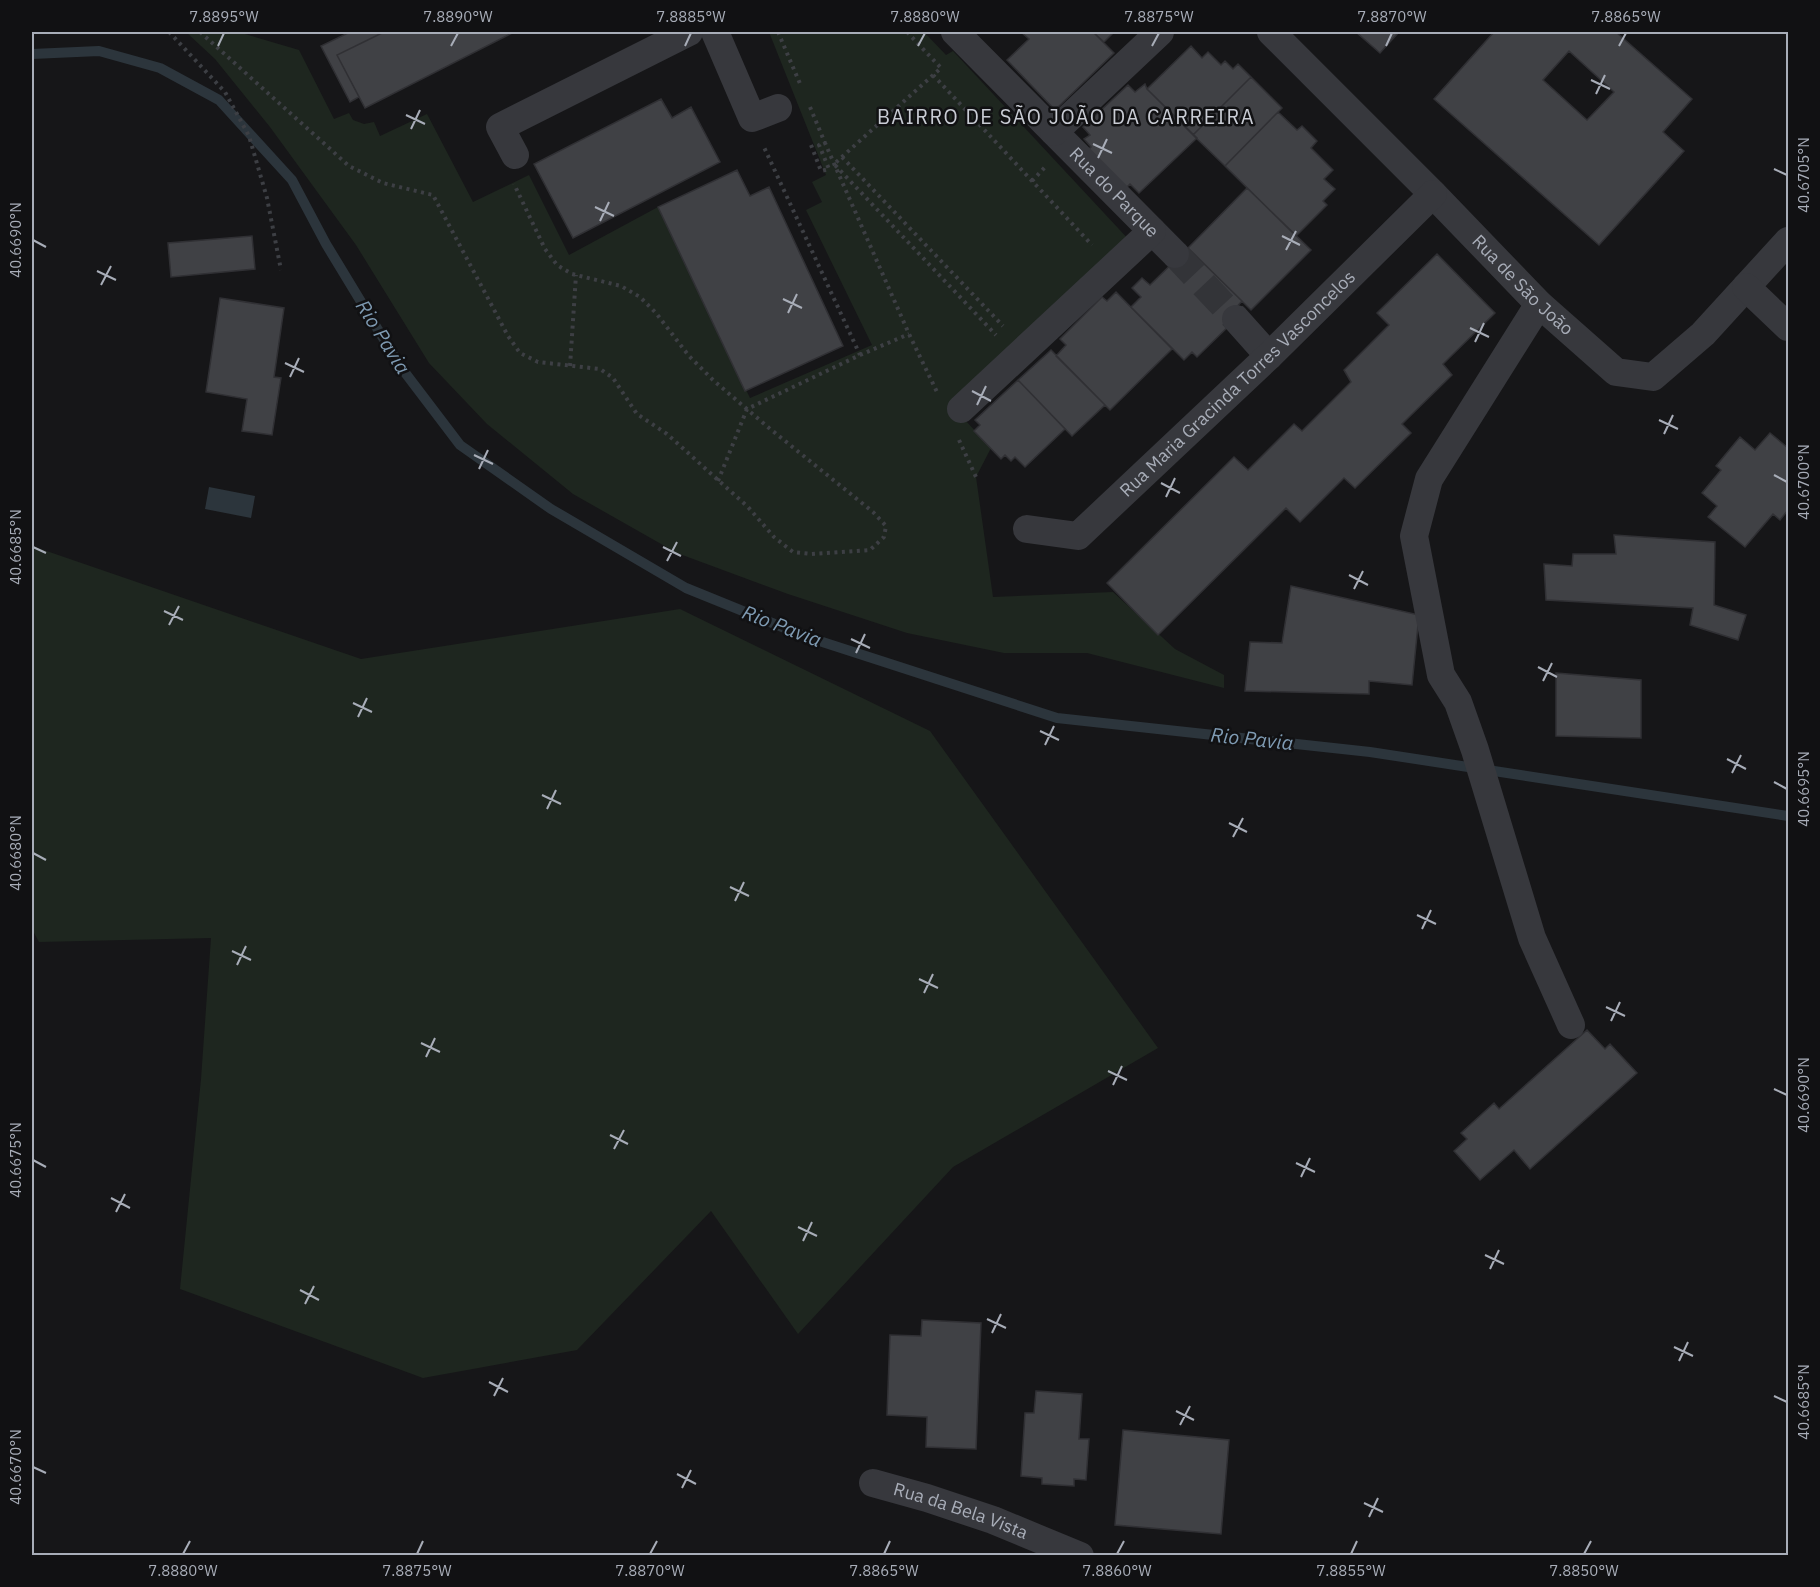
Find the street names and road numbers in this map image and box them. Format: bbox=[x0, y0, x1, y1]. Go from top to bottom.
street label: Rua do Parque bbox=[1065, 142, 1164, 242]
street label: Rua de São João bbox=[1467, 230, 1578, 340]
street label: Rua Maria Gracinda Torres Vasconcelos bbox=[1115, 265, 1360, 502]
street label: Rua da Bela Vista bbox=[891, 1477, 1032, 1544]

